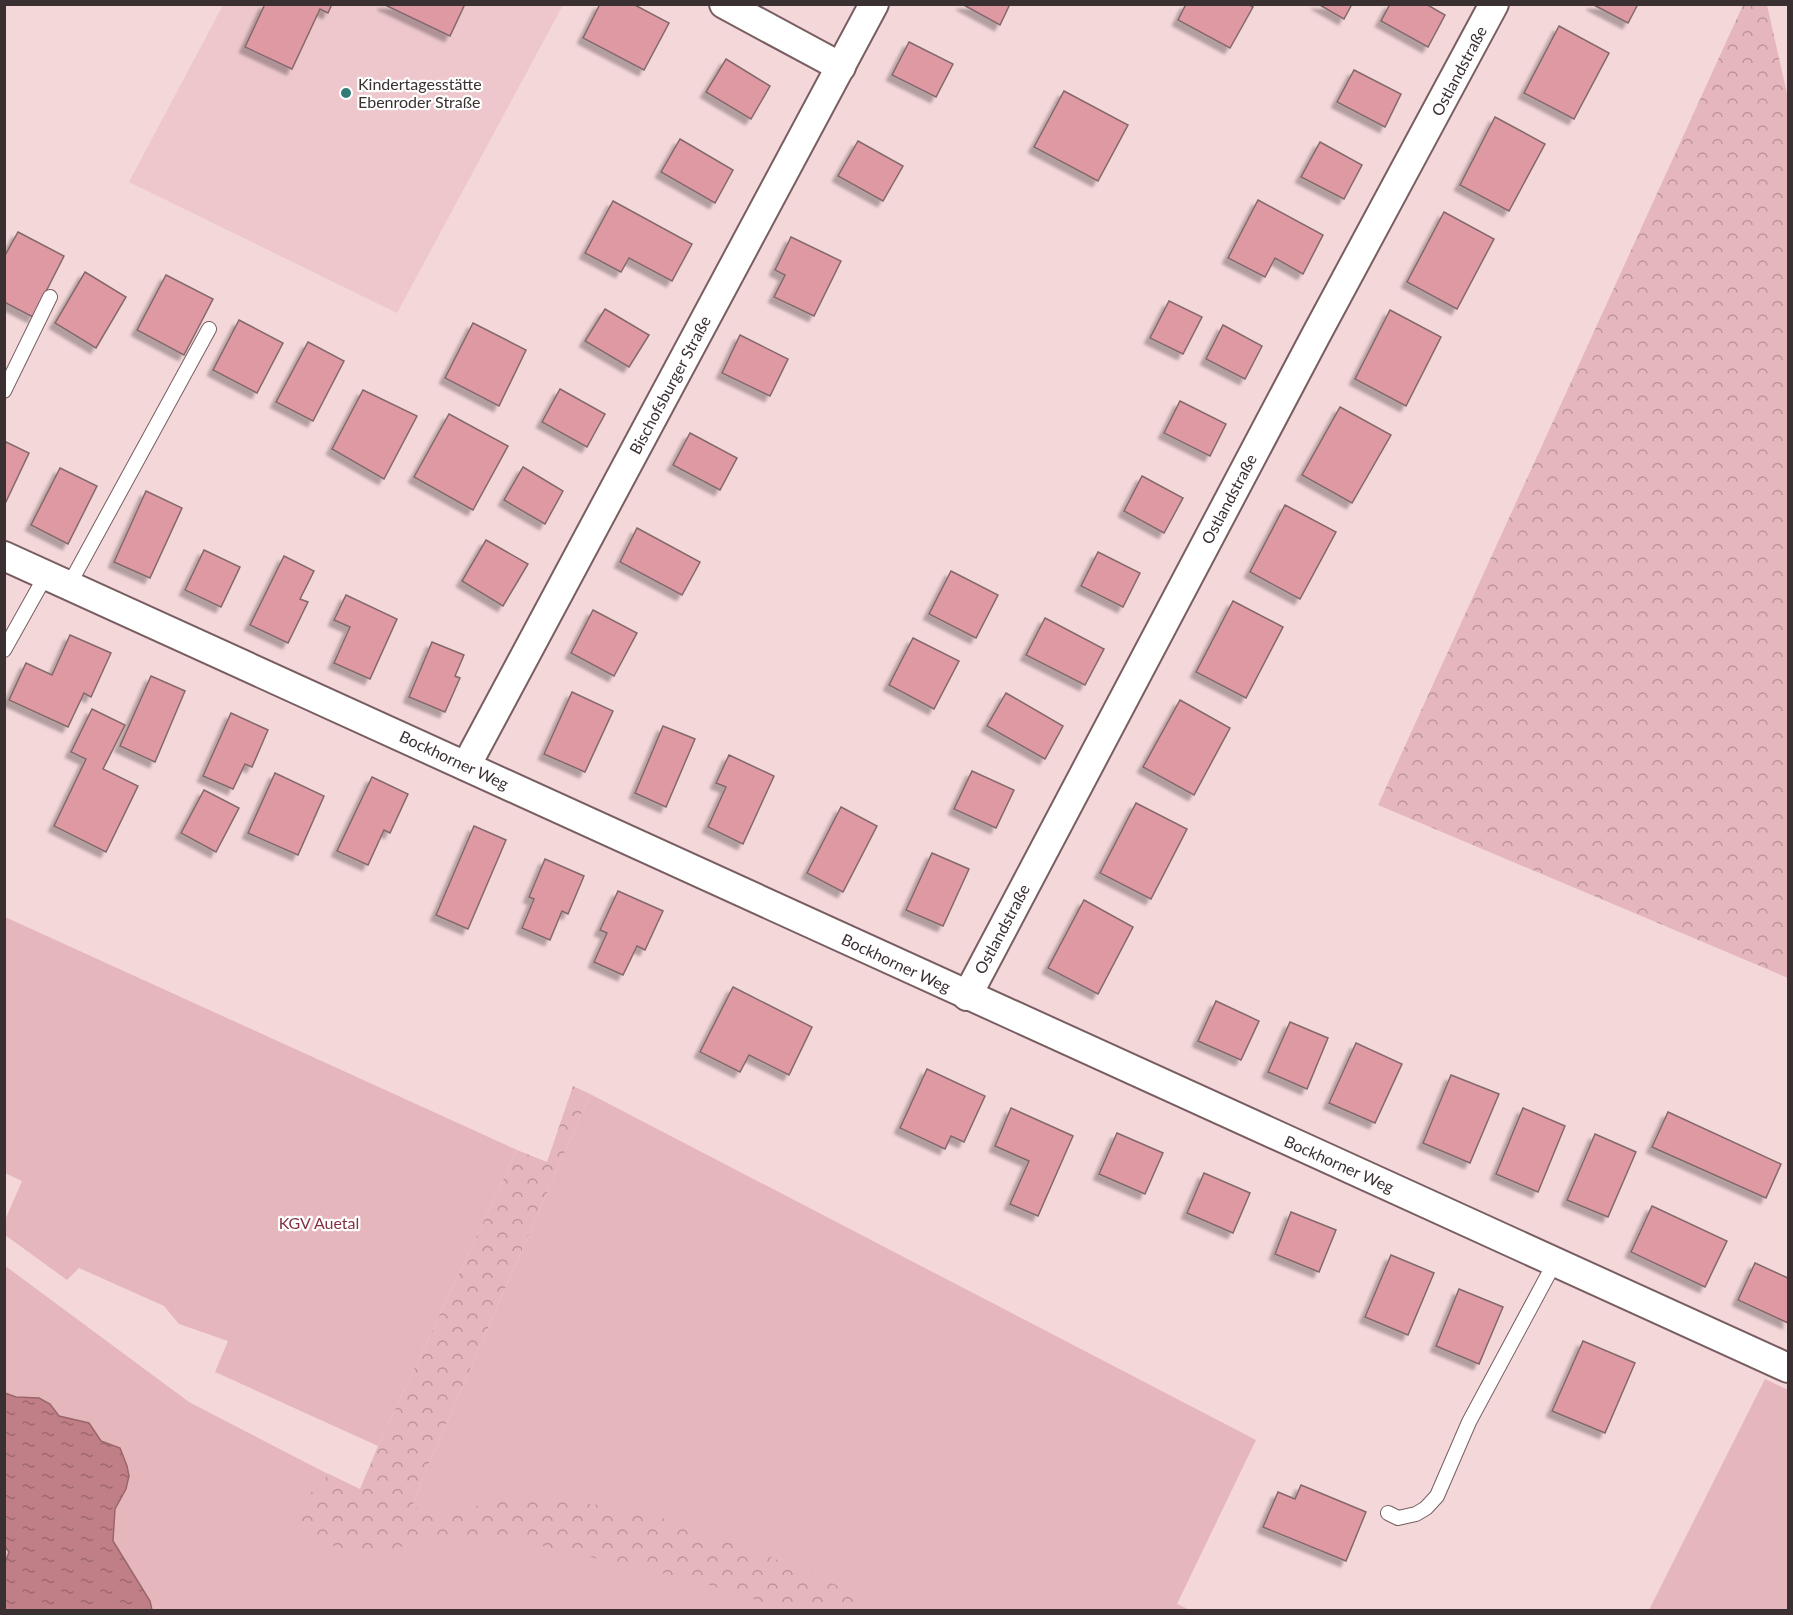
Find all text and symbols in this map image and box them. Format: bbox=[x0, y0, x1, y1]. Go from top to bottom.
street label: Ostlandstraße bbox=[1427, 23, 1490, 119]
place label: Kindertagesstätte Ebenroder Straße bbox=[358, 74, 482, 111]
marker: Kindertagesstätte Ebenroder Straße bbox=[339, 86, 353, 100]
street label: Bischofsburger Straße bbox=[625, 312, 714, 457]
street label: Ostlandstraße bbox=[1197, 451, 1260, 547]
street label: Bockhorner Weg bbox=[397, 726, 512, 793]
street label: Ostlandstraße bbox=[970, 881, 1033, 977]
street label: Bockhorner Weg bbox=[839, 929, 954, 996]
street label: Bockhorner Weg bbox=[1281, 1131, 1397, 1196]
park label: KGV Auetal bbox=[279, 1213, 359, 1232]

